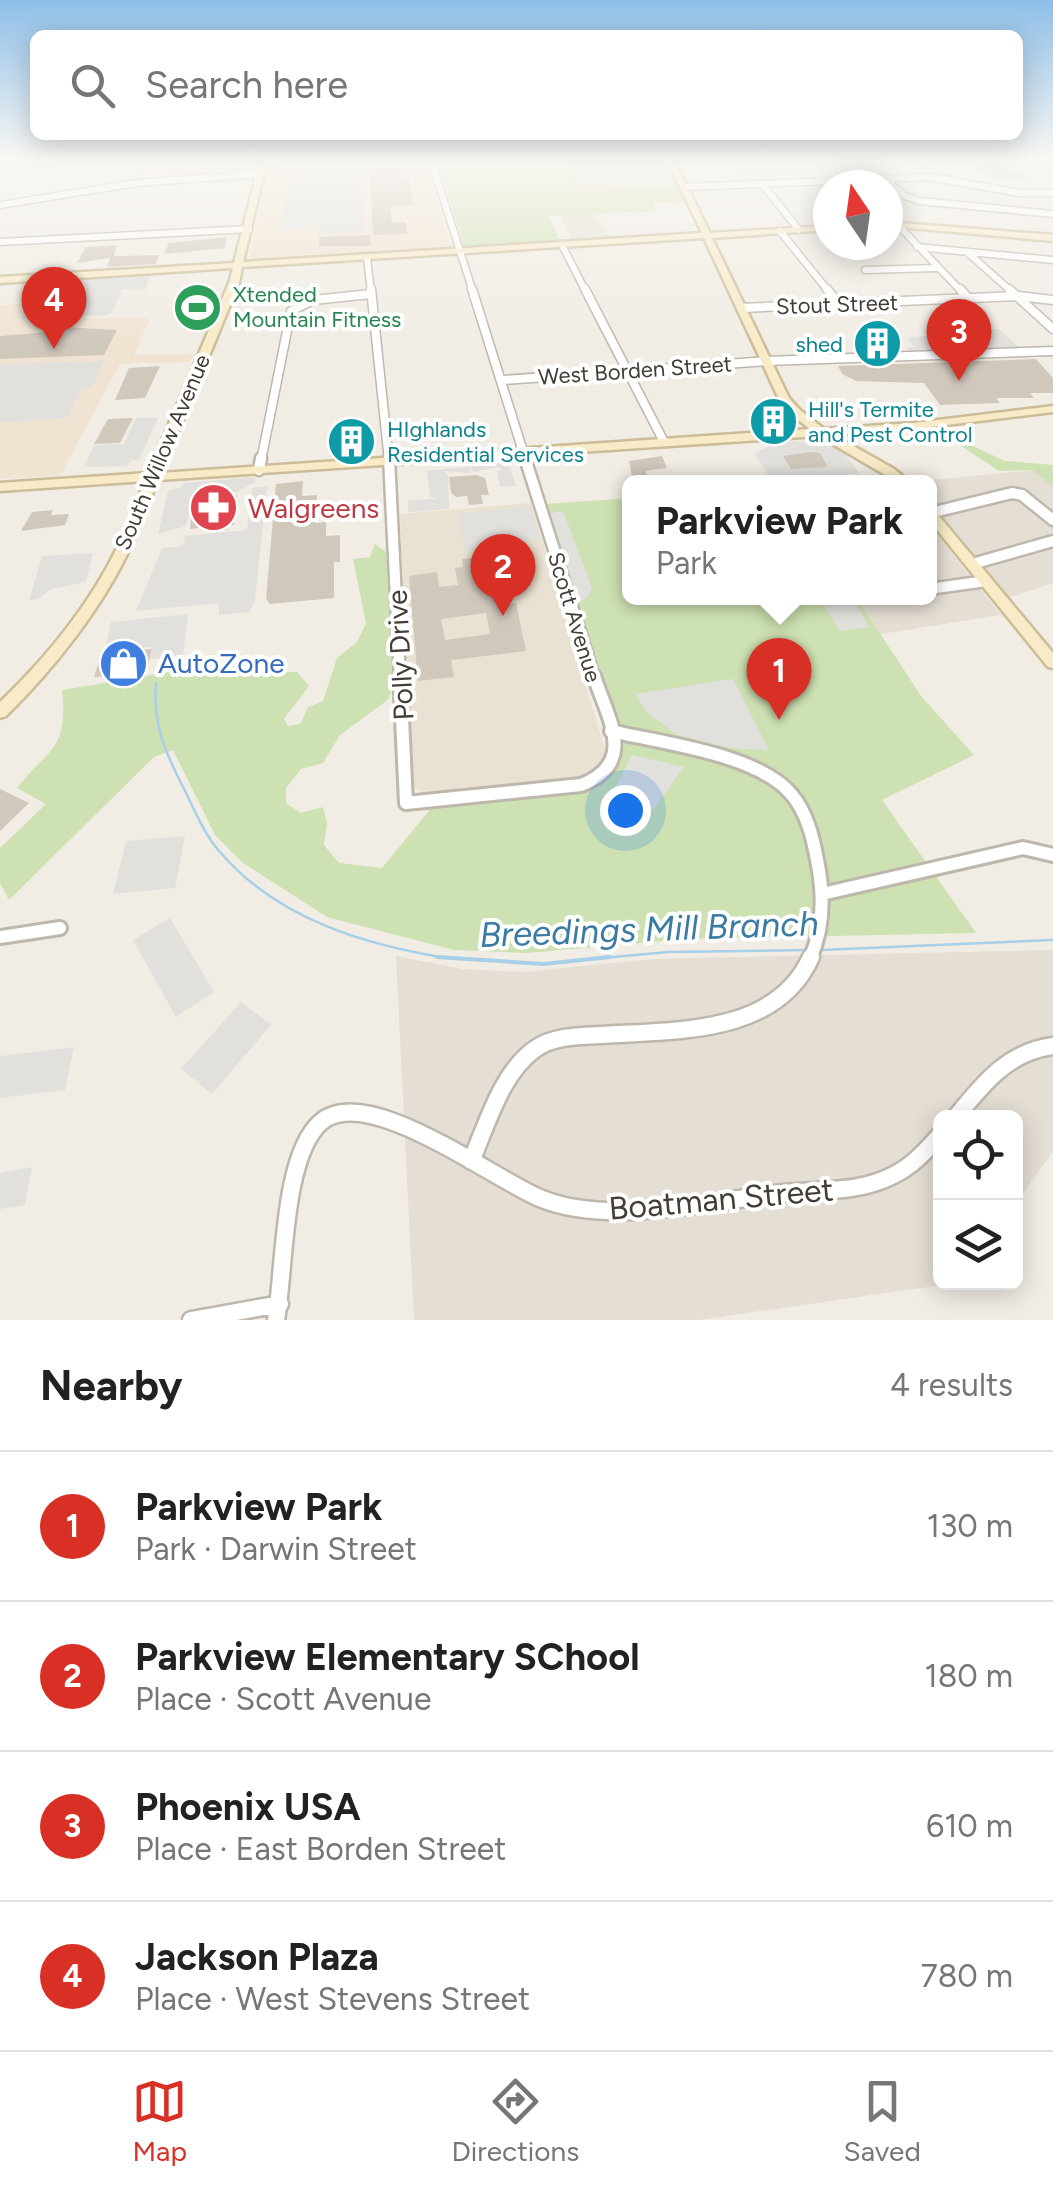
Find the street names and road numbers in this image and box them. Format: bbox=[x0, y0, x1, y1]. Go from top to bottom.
street label: Stout Street bbox=[776, 289, 899, 320]
street label: South Willow Avenue bbox=[109, 350, 216, 554]
street label: West Borden Street bbox=[537, 350, 733, 391]
street label: Scott Avenue bbox=[542, 549, 607, 685]
street label: Polly Drive bbox=[380, 589, 420, 721]
street label: Boatman Street bbox=[607, 1170, 835, 1228]

